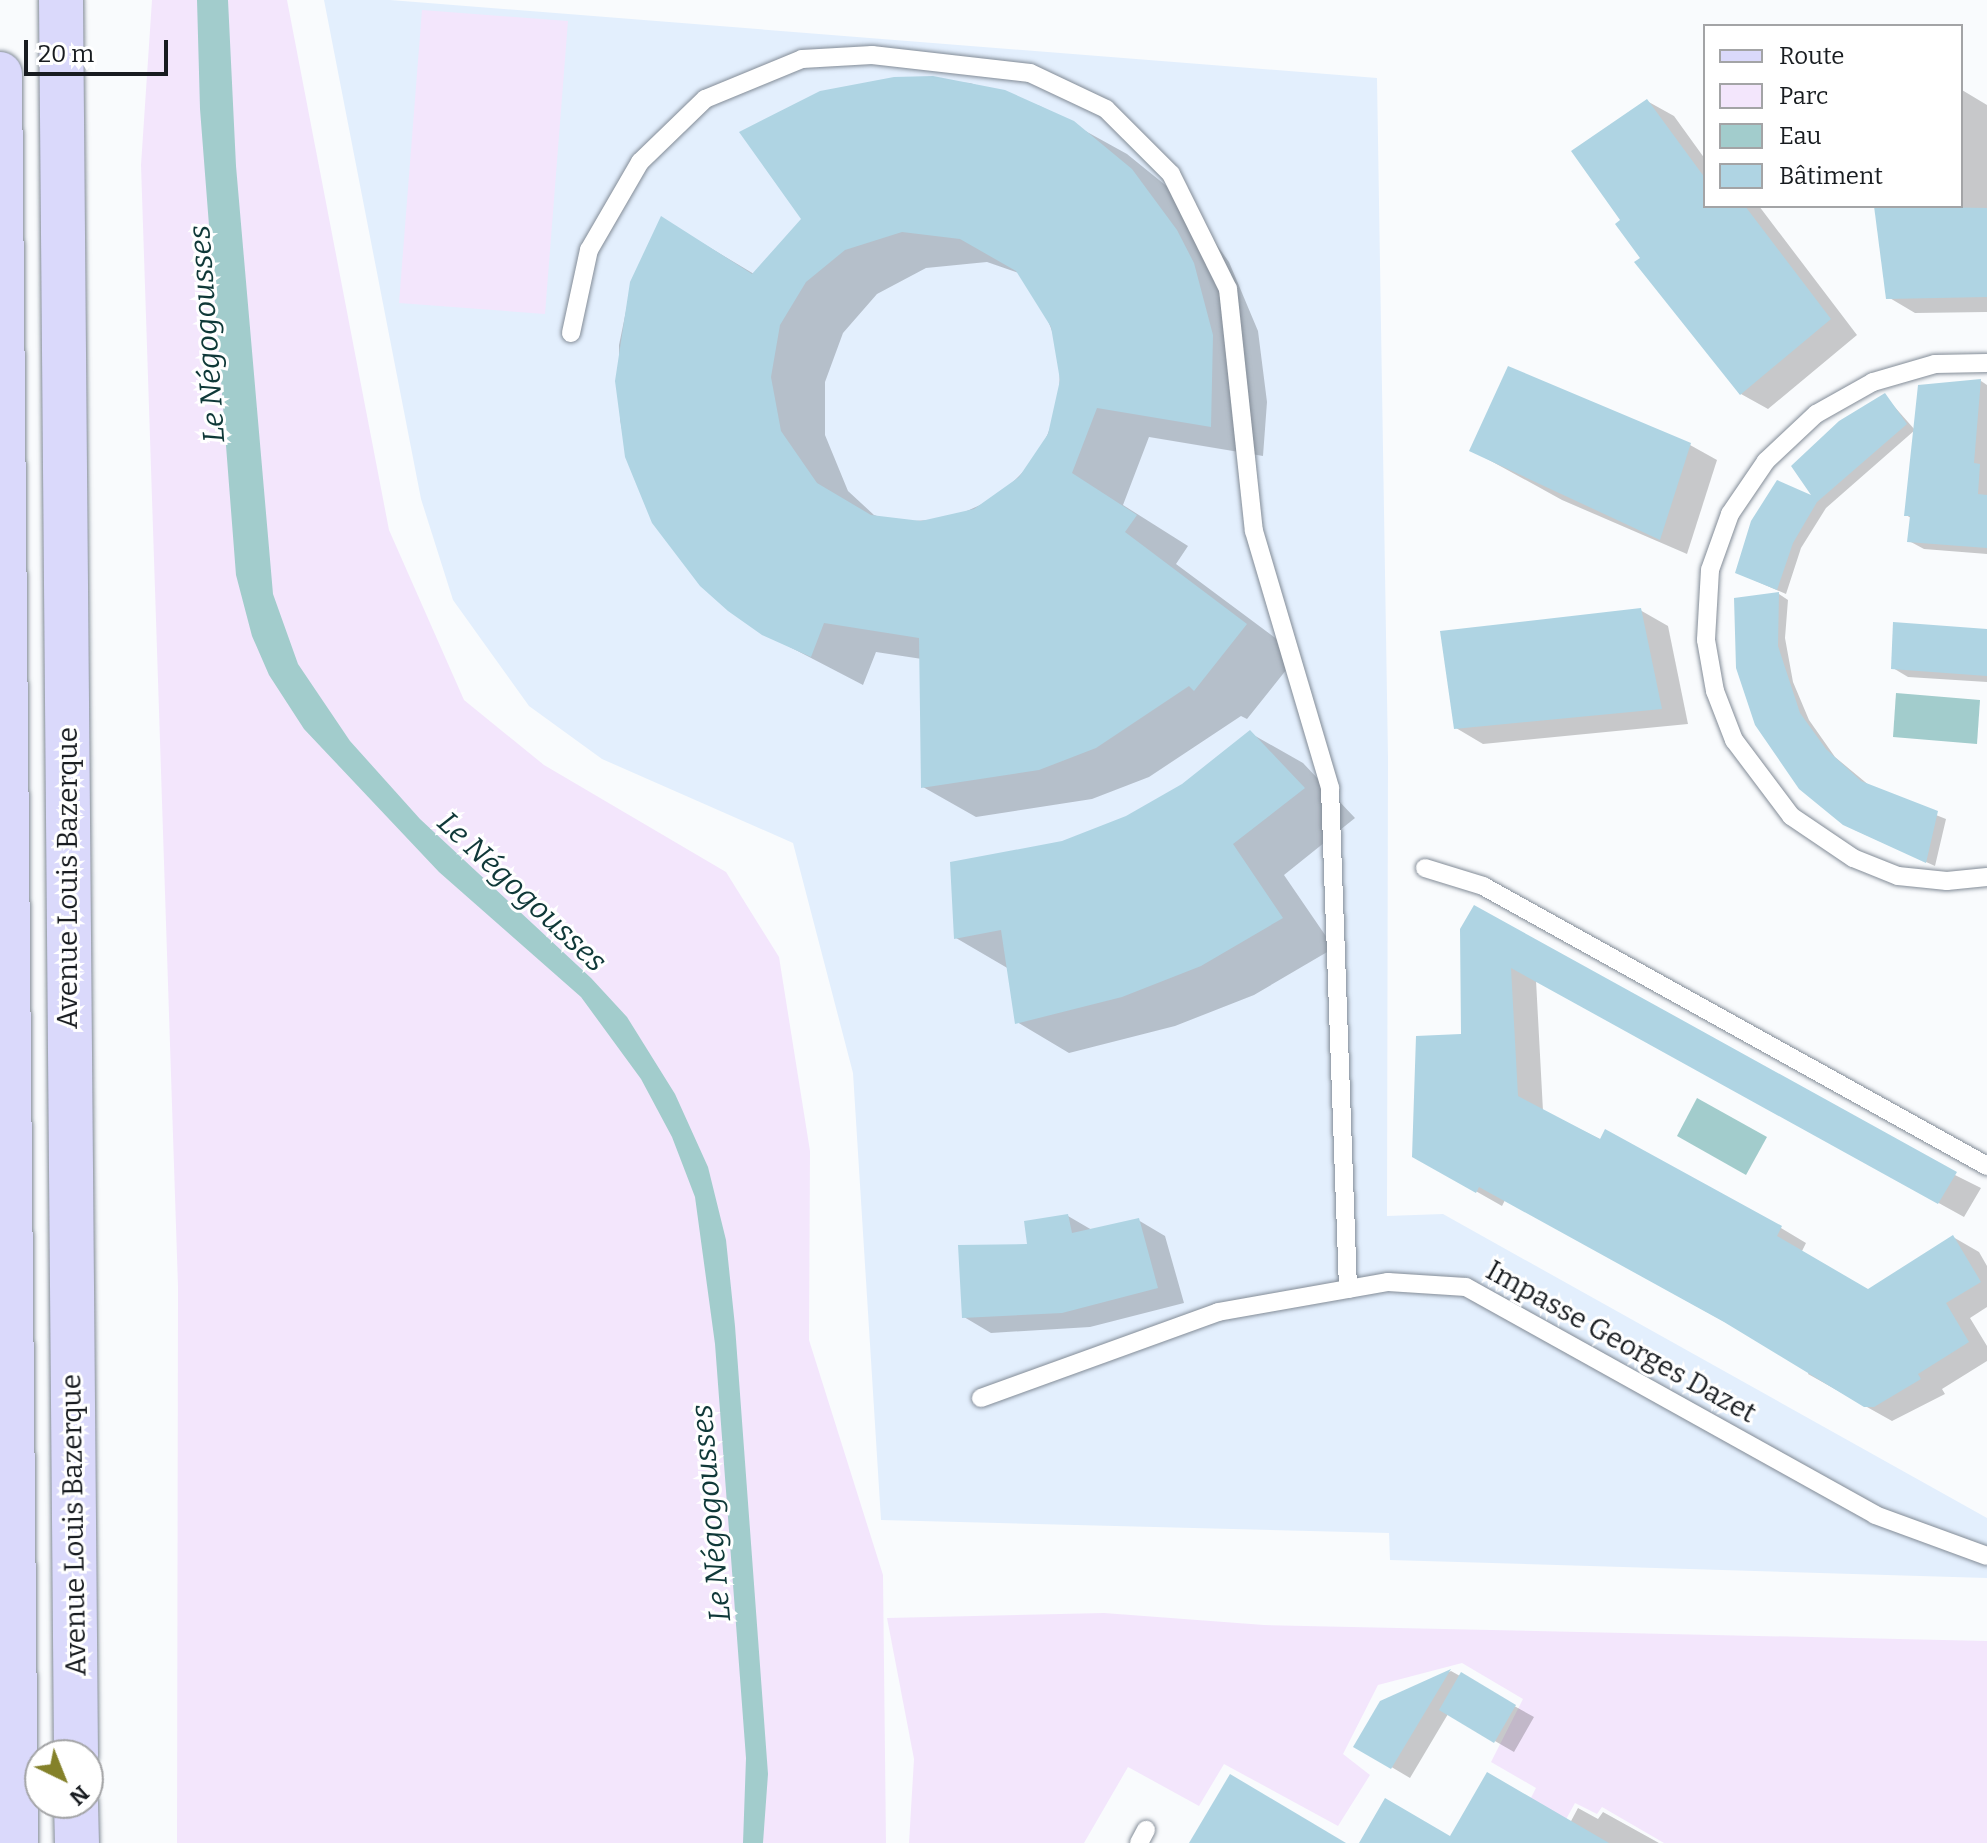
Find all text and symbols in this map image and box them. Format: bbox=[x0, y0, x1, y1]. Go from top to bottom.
scale bar bbox=[28, 24, 172, 74]
legend bbox=[1703, 24, 1963, 208]
text: 20 m bbox=[38, 40, 94, 68]
text: Route bbox=[1779, 42, 1844, 70]
text: Parc bbox=[1779, 82, 1828, 110]
text: Eau bbox=[1779, 122, 1821, 150]
text: Bâtiment bbox=[1779, 162, 1883, 190]
water label: Le Négogousses bbox=[181, 224, 233, 444]
street label: Avenue Louis Bazerque bbox=[51, 727, 85, 1029]
water label: Le Négogousses bbox=[430, 805, 614, 979]
street label: Impasse Georges Dazet bbox=[1480, 1254, 1762, 1430]
street label: Avenue Louis Bazerque bbox=[55, 1374, 93, 1676]
water label: Le Négogousses bbox=[684, 1403, 738, 1623]
north arrow bbox=[24, 1739, 104, 1819]
text: N bbox=[64, 1780, 95, 1811]

